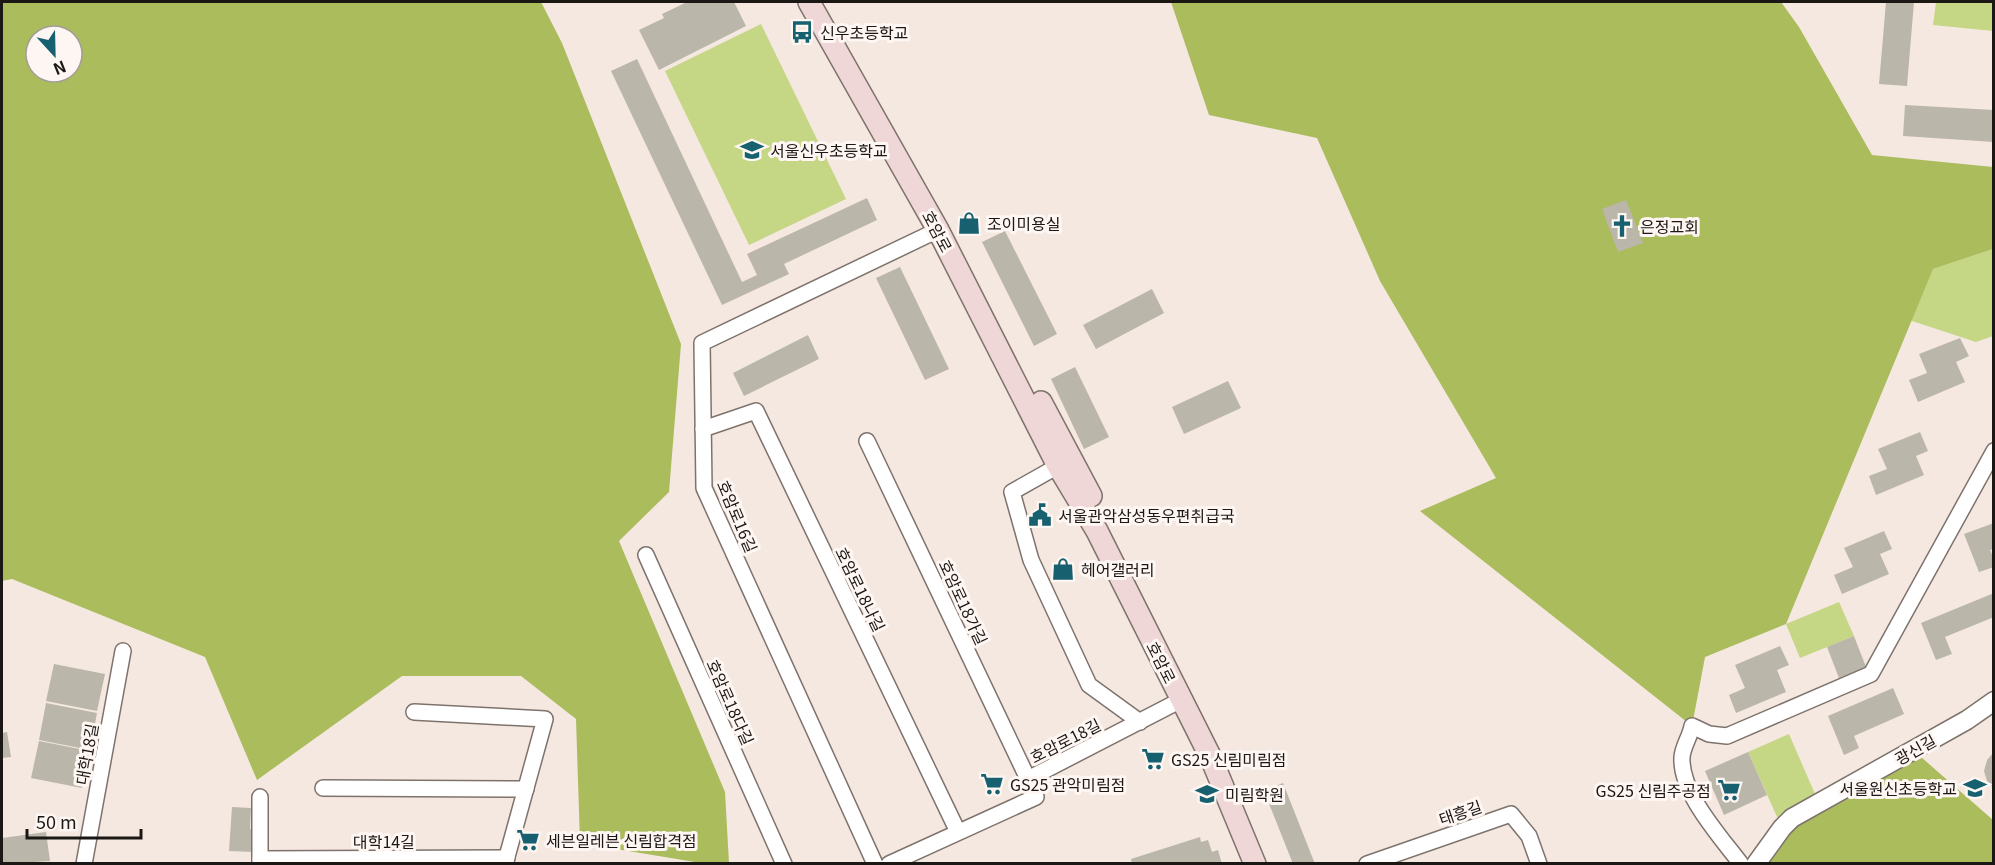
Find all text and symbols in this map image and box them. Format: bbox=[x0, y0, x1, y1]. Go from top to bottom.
bus stop icon: 신우초등학교 bbox=[789, 19, 815, 45]
place label: 신우초등학교 bbox=[820, 20, 908, 44]
north arrow bbox=[24, 24, 84, 84]
text: N bbox=[50, 55, 70, 82]
school or university icon: 서울신우초등학교 bbox=[739, 137, 765, 163]
place label: 서울신우초등학교 bbox=[770, 138, 888, 162]
street label: 호암로 bbox=[917, 206, 959, 256]
shop icon: 조이미용실 bbox=[956, 210, 982, 236]
place label: 조이미용실 bbox=[987, 211, 1061, 235]
church icon: 은정교회 bbox=[1609, 213, 1635, 239]
place label: 은정교회 bbox=[1640, 214, 1699, 238]
street label: 호암로16길 bbox=[712, 476, 764, 556]
public building icon: 서울관악삼성동우편취급국 bbox=[1027, 502, 1053, 528]
place label: 서울관악삼성동우편취급국 bbox=[1058, 503, 1235, 527]
street label: 호암로18나길 bbox=[830, 543, 892, 635]
street label: 호암로18가길 bbox=[934, 556, 994, 648]
shop icon: 헤어갤러리 bbox=[1050, 556, 1076, 582]
place label: 헤어갤러리 bbox=[1081, 557, 1155, 581]
street label: 호암로 bbox=[1141, 637, 1183, 687]
street label: 호암로18다길 bbox=[701, 655, 761, 749]
street label: 호암로18길 bbox=[1025, 712, 1105, 768]
street label: 대학18길 bbox=[69, 721, 103, 787]
street label: 광신길 bbox=[1890, 728, 1940, 770]
supermarket icon: GS25 신림미림점 bbox=[1140, 746, 1166, 772]
place label: GS25 신림미림점 bbox=[1171, 747, 1287, 771]
supermarket icon: GS25 관악미림점 bbox=[979, 771, 1005, 797]
place label: GS25 관악미림점 bbox=[1010, 772, 1126, 796]
school or university icon: 서울원신초등학교 bbox=[1962, 775, 1988, 801]
place label: 서울원신초등학교 bbox=[1839, 776, 1957, 800]
supermarket icon: GS25 신림주공점 bbox=[1716, 777, 1742, 803]
place label: GS25 신림주공점 bbox=[1595, 778, 1711, 802]
school or university icon: 미림학원 bbox=[1194, 781, 1220, 807]
place label: 미림학원 bbox=[1225, 782, 1284, 806]
street label: 태흥길 bbox=[1435, 793, 1485, 831]
scale bar bbox=[27, 802, 141, 840]
text: 50 m bbox=[36, 808, 77, 834]
supermarket icon: 세븐일레븐 신림합격점 bbox=[515, 827, 541, 853]
place label: 세븐일레븐 신림합격점 bbox=[546, 828, 697, 852]
street label: 대학14길 bbox=[353, 829, 415, 853]

